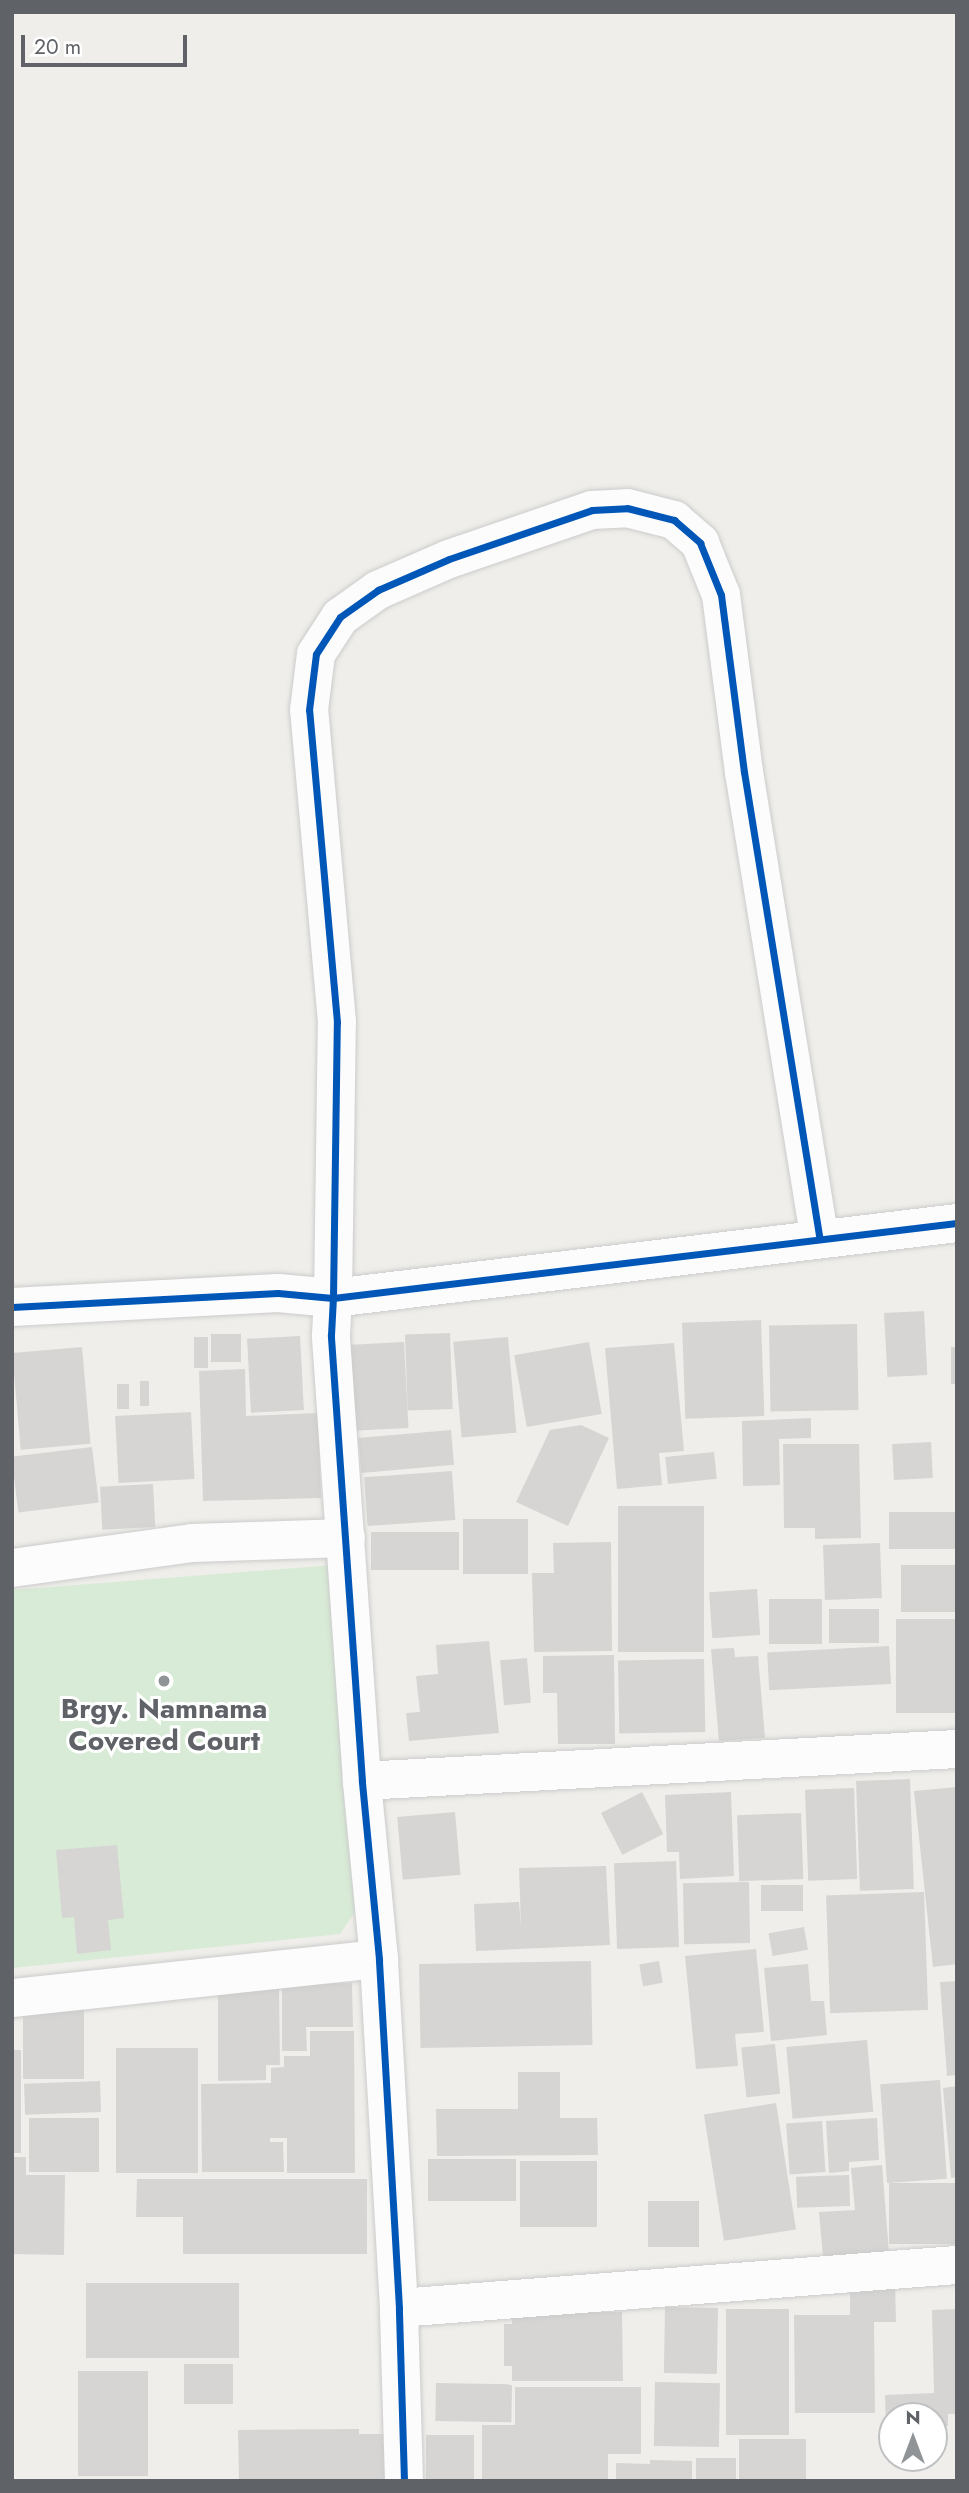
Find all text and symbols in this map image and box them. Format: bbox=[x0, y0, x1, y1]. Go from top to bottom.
scale bar bbox=[24, 21, 191, 65]
text: 20 m bbox=[34, 32, 81, 62]
marker: Brgy. Namnama Covered Court bbox=[156, 1673, 172, 1689]
place label: Brgy. Namnama Covered Court bbox=[61, 1692, 267, 1758]
north arrow bbox=[878, 2402, 948, 2472]
text: N bbox=[905, 2404, 921, 2431]

